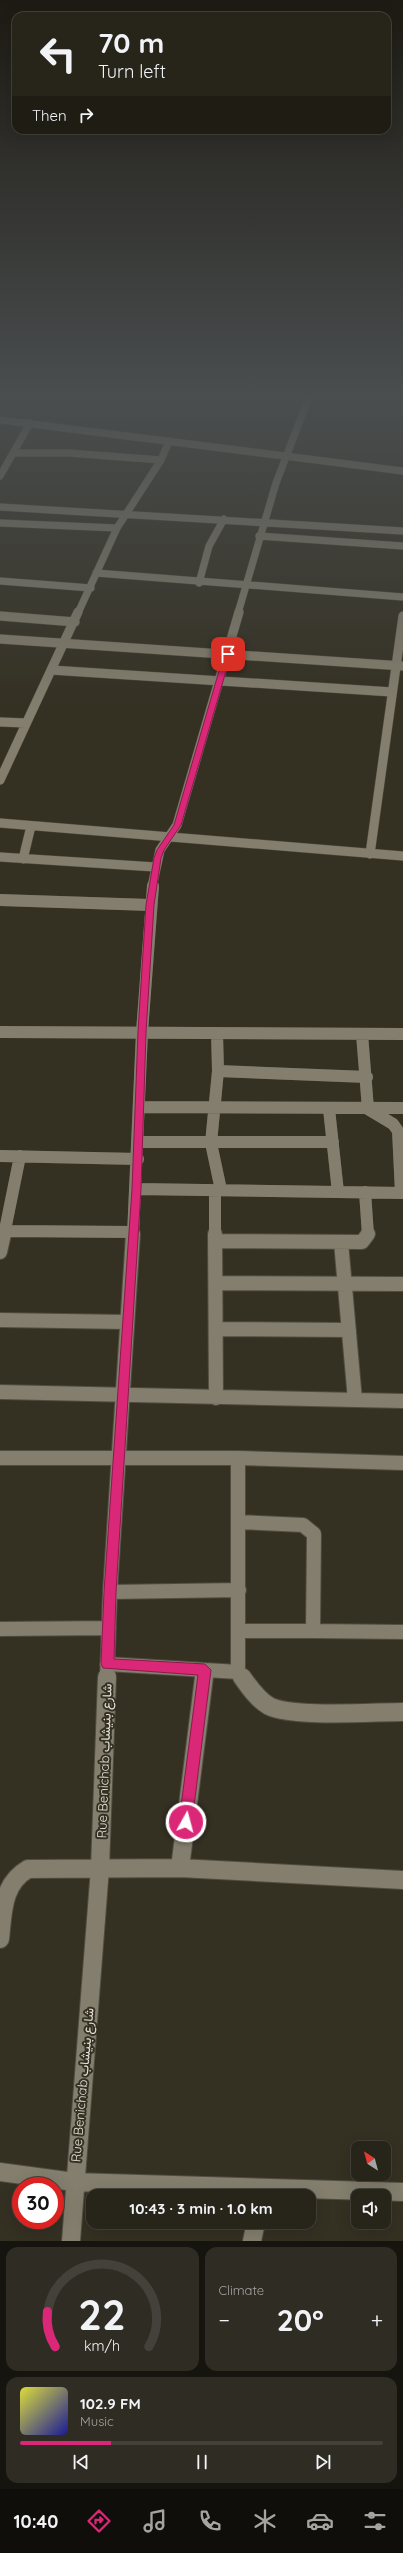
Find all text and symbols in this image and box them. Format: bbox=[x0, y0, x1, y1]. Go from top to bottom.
text: 70 m bbox=[98, 25, 164, 60]
icon: left bbox=[32, 28, 84, 80]
text: Turn left bbox=[98, 60, 166, 83]
icon: right bbox=[75, 104, 97, 126]
text: Then bbox=[32, 106, 67, 125]
pin bbox=[211, 637, 245, 671]
icon: arrive bbox=[217, 643, 239, 665]
street label: Rue Benichab شارع بنيشاب bbox=[93, 1683, 117, 1839]
position arrow bbox=[165, 1801, 207, 1843]
street label: Rue Benichab شارع بنيشاب bbox=[67, 2007, 99, 2163]
north arrow bbox=[351, 2141, 391, 2181]
map controls bbox=[351, 2141, 391, 2229]
speed limit sign: 30 bbox=[12, 2177, 64, 2229]
button: sound bbox=[351, 2189, 391, 2229]
text: 10:43 · 3 min · 1.0 km bbox=[129, 2199, 273, 2218]
text: Climate bbox=[219, 2282, 264, 2298]
text: 22 bbox=[79, 2288, 126, 2340]
text: 20° bbox=[277, 2301, 324, 2339]
text: − bbox=[219, 2306, 230, 2334]
text: + bbox=[371, 2306, 383, 2334]
text: km/h bbox=[84, 2337, 120, 2355]
text: 102.9 FM bbox=[80, 2394, 141, 2413]
text: Music bbox=[80, 2413, 114, 2429]
icon: previous bbox=[70, 2451, 92, 2473]
icon: pause bbox=[191, 2451, 213, 2473]
icon: next bbox=[312, 2451, 334, 2473]
icon: directions bbox=[85, 2507, 113, 2535]
icon: music bbox=[141, 2507, 169, 2535]
icon: phone bbox=[196, 2507, 224, 2535]
icon: climate bbox=[251, 2507, 279, 2535]
icon: car bbox=[306, 2507, 334, 2535]
icon: filters bbox=[361, 2507, 389, 2535]
text: 10:40 bbox=[14, 2510, 58, 2533]

